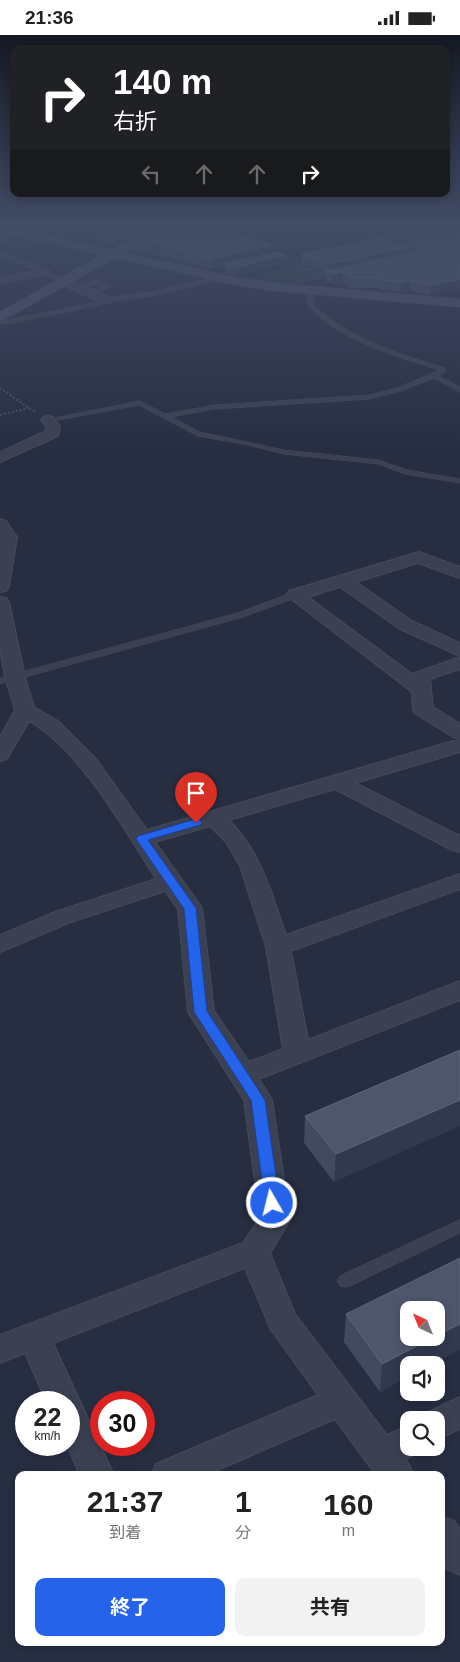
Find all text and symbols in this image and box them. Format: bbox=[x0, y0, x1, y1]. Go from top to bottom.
text: 21:36 bbox=[25, 7, 74, 28]
text: 140 m bbox=[113, 62, 212, 101]
icon: right bbox=[30, 65, 95, 130]
text: 右折 bbox=[113, 109, 157, 134]
icon: left bbox=[137, 160, 165, 188]
icon: ahead bbox=[190, 160, 218, 188]
icon: ahead bbox=[243, 160, 271, 188]
icon: right bbox=[296, 160, 324, 188]
pin bbox=[175, 772, 217, 823]
icon: arrive bbox=[182, 779, 210, 807]
position arrow bbox=[245, 1176, 297, 1228]
north arrow bbox=[400, 1301, 445, 1346]
map controls bbox=[400, 1301, 445, 1456]
button: sound bbox=[400, 1356, 445, 1401]
speed limit sign: 30 bbox=[90, 1391, 155, 1456]
text: 22 bbox=[34, 1403, 61, 1431]
button: search bbox=[400, 1411, 445, 1456]
text: km/h bbox=[34, 1429, 61, 1443]
text: 21:37 bbox=[87, 1485, 163, 1518]
text: 1 bbox=[235, 1485, 252, 1518]
text: 160 bbox=[323, 1488, 373, 1521]
text: m bbox=[342, 1522, 355, 1539]
text: 到着 bbox=[109, 1524, 141, 1541]
text: 分 bbox=[235, 1524, 251, 1541]
button: 終了 bbox=[35, 1578, 225, 1636]
button: 共有 bbox=[235, 1578, 425, 1636]

